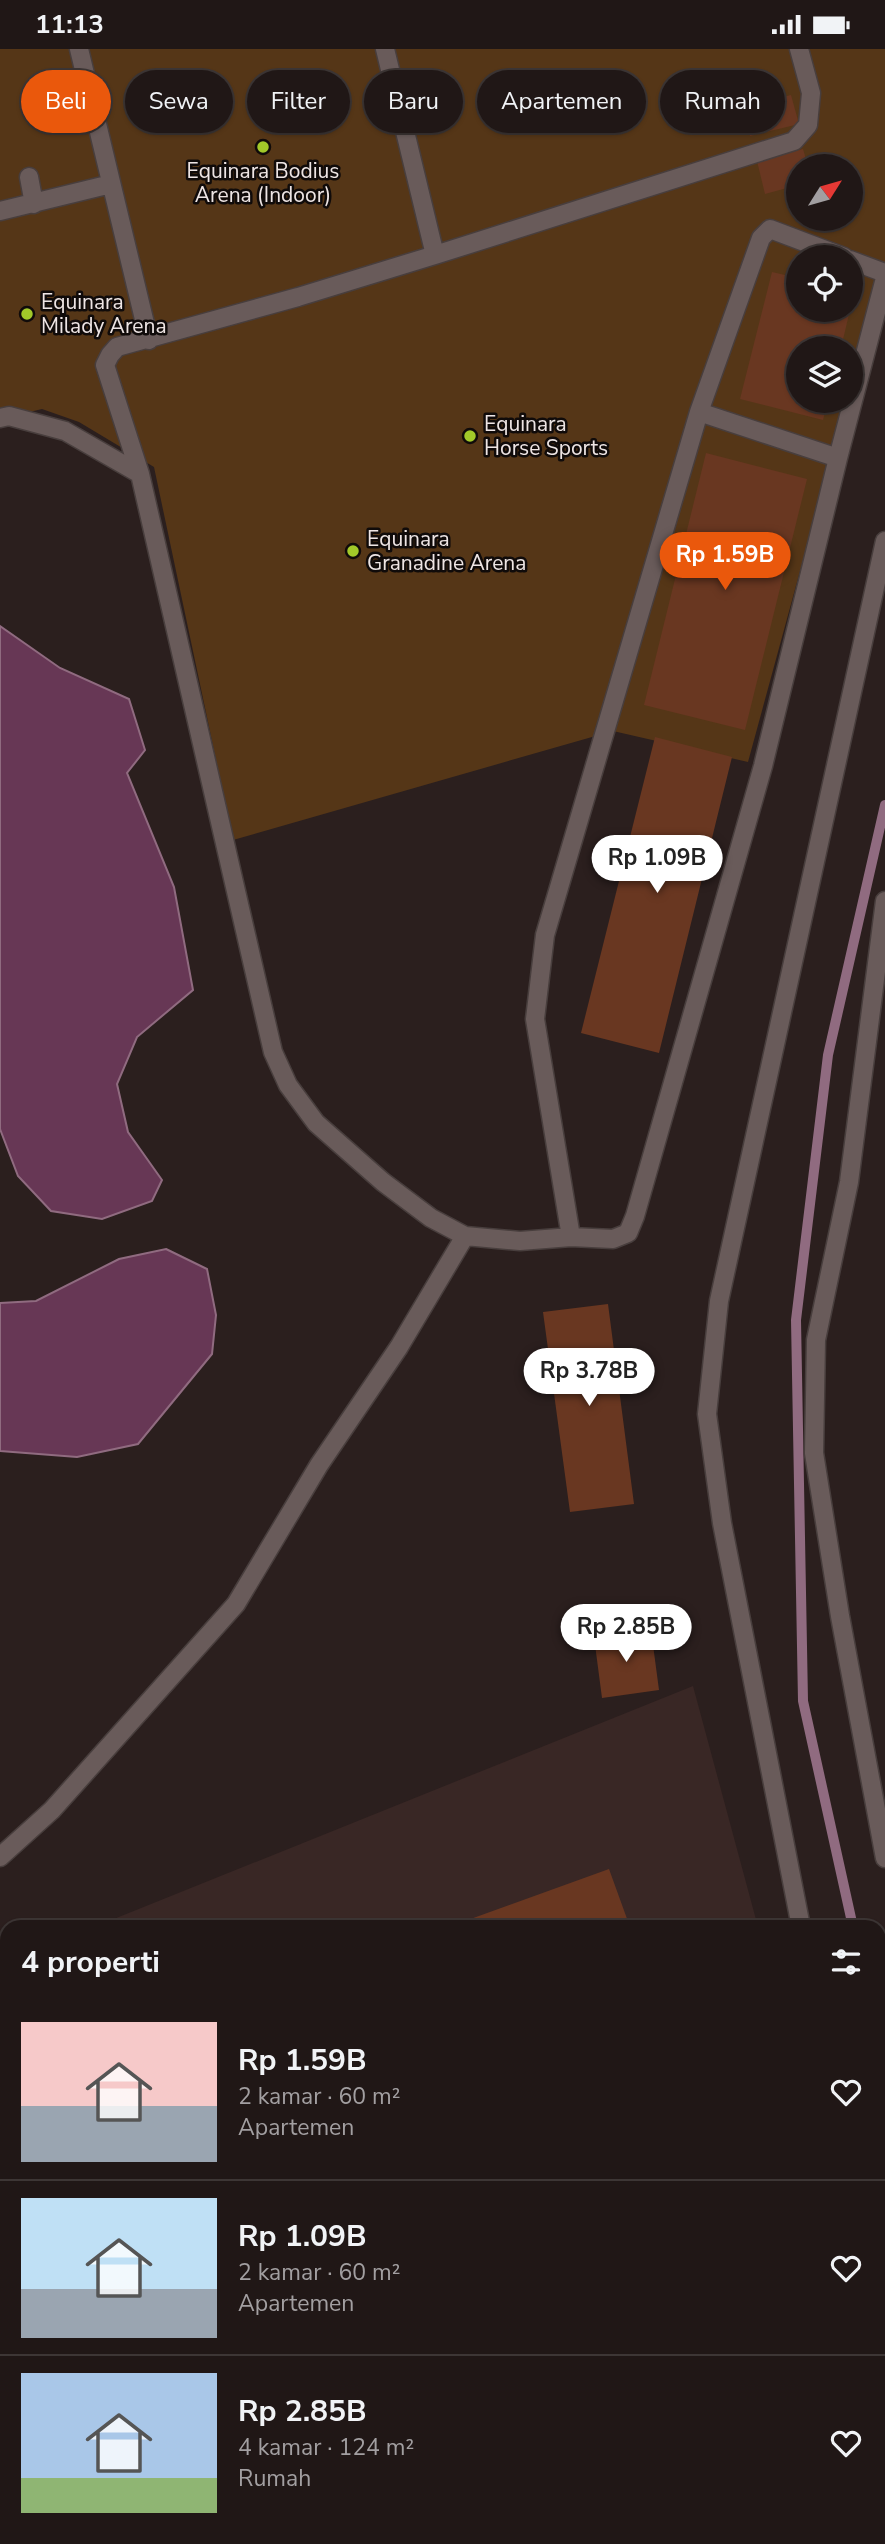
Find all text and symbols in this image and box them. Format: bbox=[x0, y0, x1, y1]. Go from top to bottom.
text: 11:13 bbox=[35, 7, 104, 42]
chip: Beli bbox=[21, 70, 111, 133]
chip: Sewa bbox=[125, 70, 233, 133]
chip: Filter bbox=[247, 70, 350, 133]
chip: Baru bbox=[364, 70, 463, 133]
chip: Apartemen bbox=[477, 70, 646, 133]
chip: Rumah bbox=[660, 70, 785, 133]
marker: Equinara Bodius Arena (Indoor) bbox=[255, 139, 271, 155]
north arrow bbox=[786, 154, 863, 231]
map controls bbox=[786, 154, 863, 413]
place label: Equinara Bodius Arena (Indoor) bbox=[187, 157, 339, 209]
button: locate bbox=[786, 245, 863, 322]
place label: Equinara Milady Arena bbox=[41, 288, 167, 340]
marker: Equinara Milady Arena bbox=[19, 306, 35, 322]
button: layers bbox=[786, 336, 863, 413]
place label: Equinara Horse Sports bbox=[484, 410, 608, 462]
marker: Equinara Horse Sports bbox=[462, 428, 478, 444]
place label: Equinara Granadine Arena bbox=[367, 525, 526, 577]
pin: Rp 1.59B bbox=[653, 533, 797, 592]
text: Rp 1.59B bbox=[676, 539, 774, 570]
marker: Equinara Granadine Arena bbox=[345, 543, 361, 559]
pin: Rp 1.09B bbox=[585, 835, 729, 895]
text: Rp 1.09B bbox=[608, 842, 706, 873]
pin: Rp 3.78B bbox=[517, 1349, 661, 1408]
text: Rp 3.78B bbox=[540, 1355, 638, 1386]
pin: Rp 2.85B bbox=[554, 1605, 698, 1664]
text: Rp 2.85B bbox=[577, 1611, 675, 1642]
text: 4 properti bbox=[21, 1942, 160, 1983]
icon: filters bbox=[827, 1943, 865, 1981]
text: Rp 1.59B bbox=[238, 2040, 367, 2081]
icon: home bbox=[77, 2050, 161, 2134]
icon: heart bbox=[827, 2073, 865, 2111]
text: 2 kamar · 60 m² bbox=[238, 2081, 400, 2112]
text: Apartemen bbox=[238, 2112, 354, 2143]
text: Rp 1.09B bbox=[238, 2216, 367, 2257]
icon: home bbox=[77, 2226, 161, 2310]
icon: heart bbox=[827, 2249, 865, 2287]
text: 2 kamar · 60 m² bbox=[238, 2257, 400, 2288]
text: Apartemen bbox=[238, 2288, 354, 2319]
text: Rp 2.85B bbox=[238, 2391, 367, 2432]
icon: home bbox=[77, 2401, 161, 2485]
icon: heart bbox=[827, 2424, 865, 2462]
text: 4 kamar · 124 m² bbox=[238, 2432, 414, 2463]
text: Rumah bbox=[238, 2463, 311, 2494]

